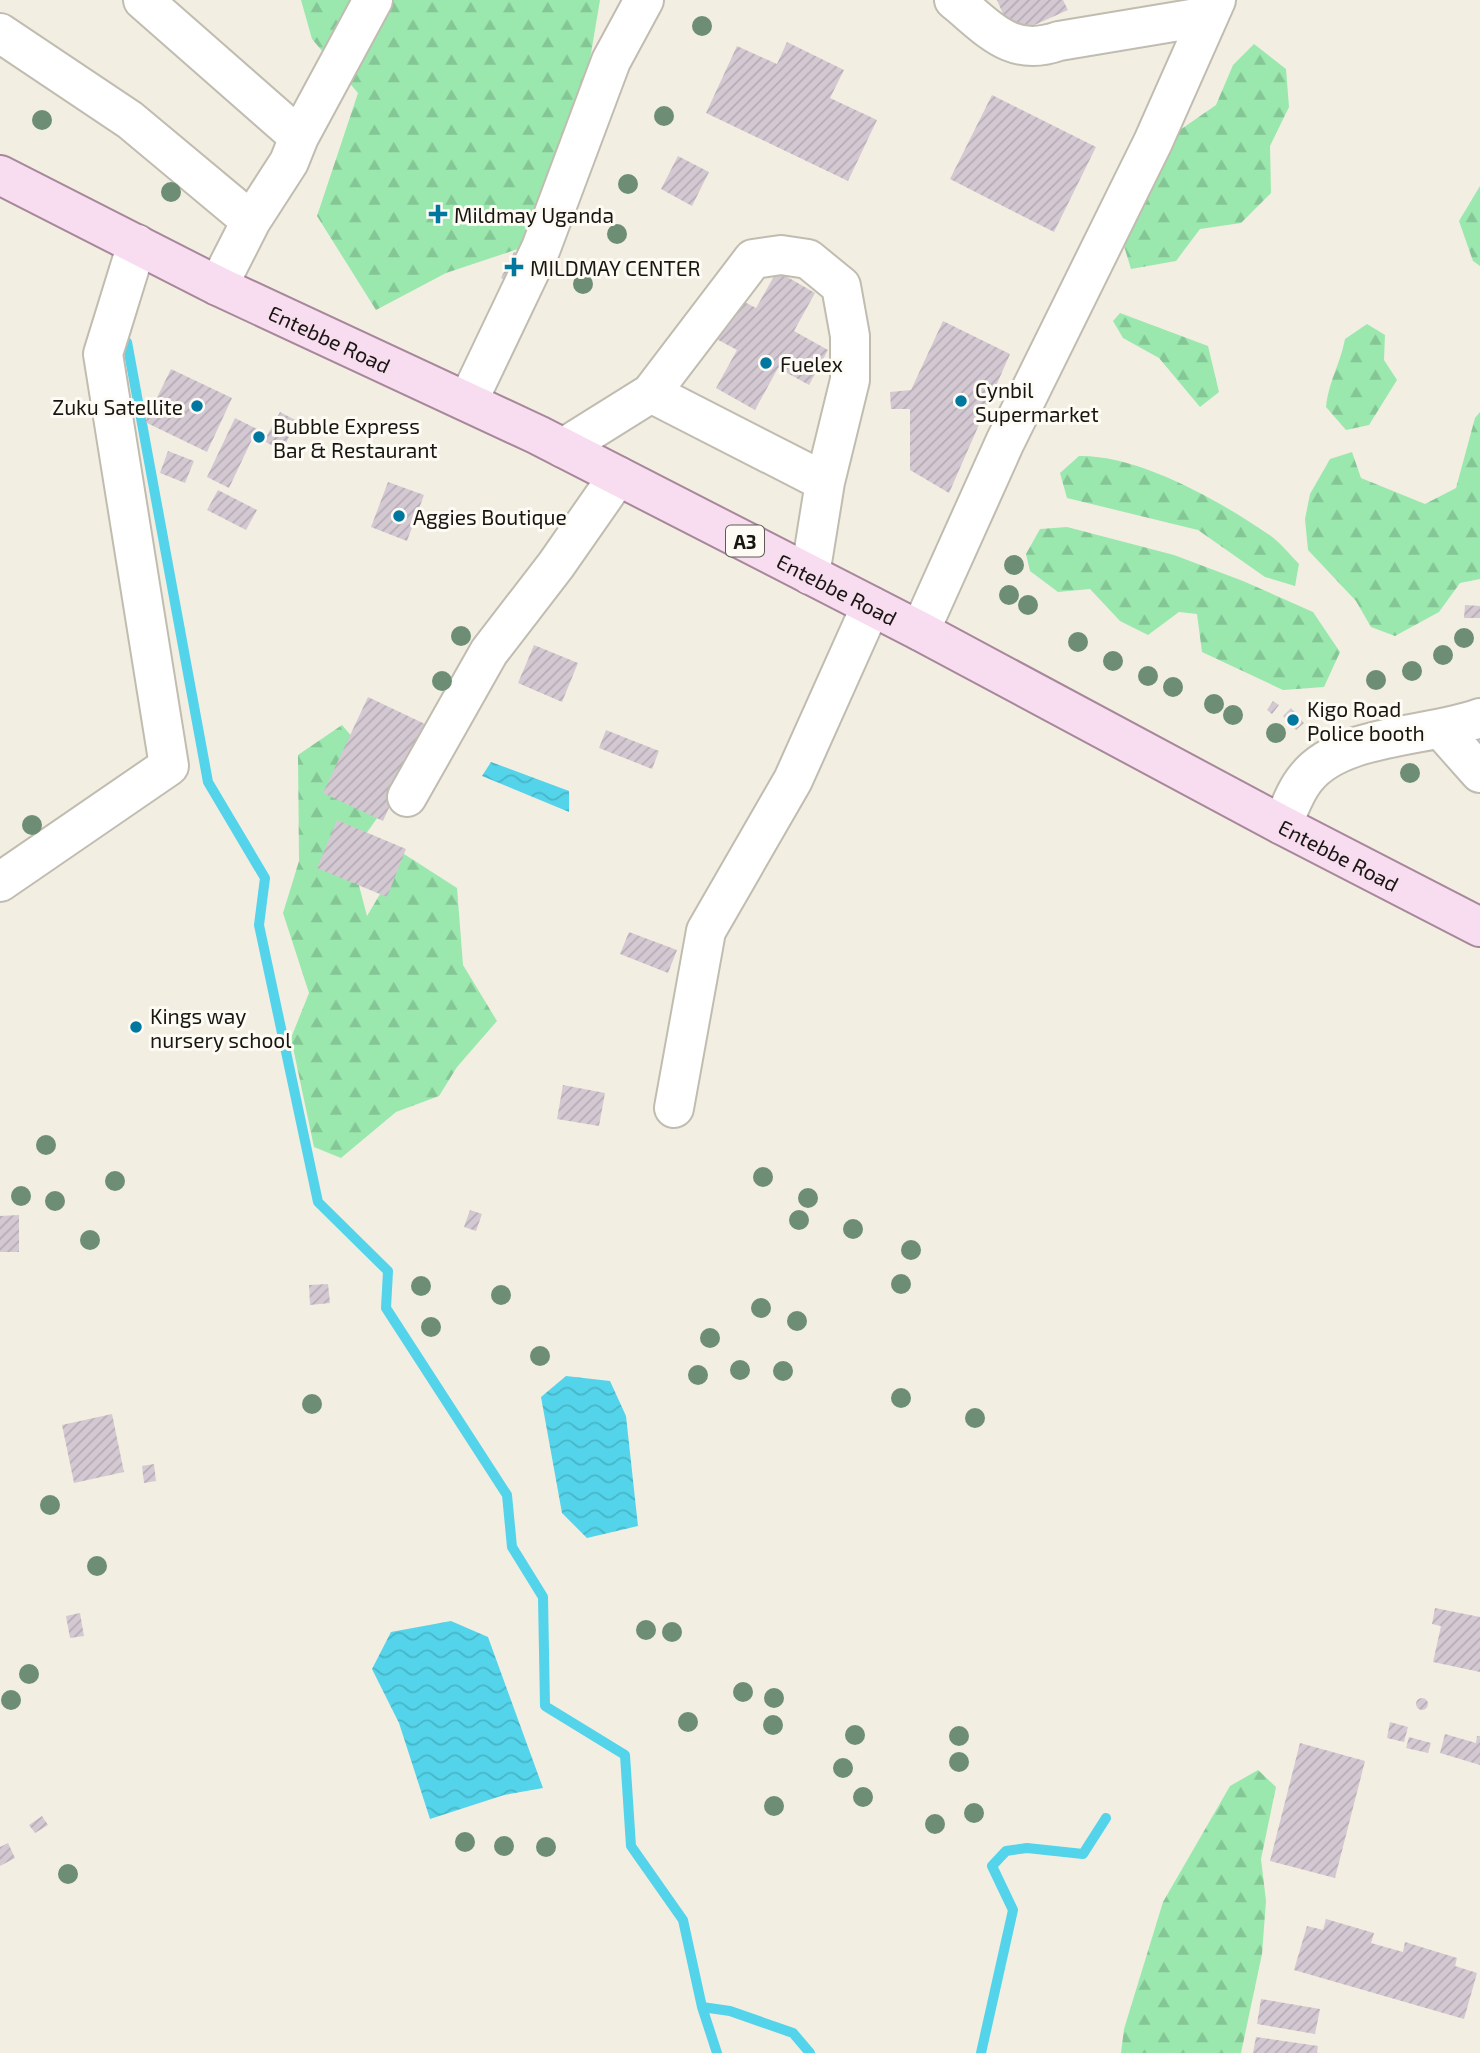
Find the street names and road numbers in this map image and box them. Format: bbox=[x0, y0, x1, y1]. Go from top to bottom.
street label: Entebbe Road bbox=[265, 299, 395, 377]
road number: A3 bbox=[726, 526, 764, 556]
street label: Entebbe Road bbox=[773, 547, 902, 630]
street label: Entebbe Road bbox=[1275, 813, 1403, 896]

